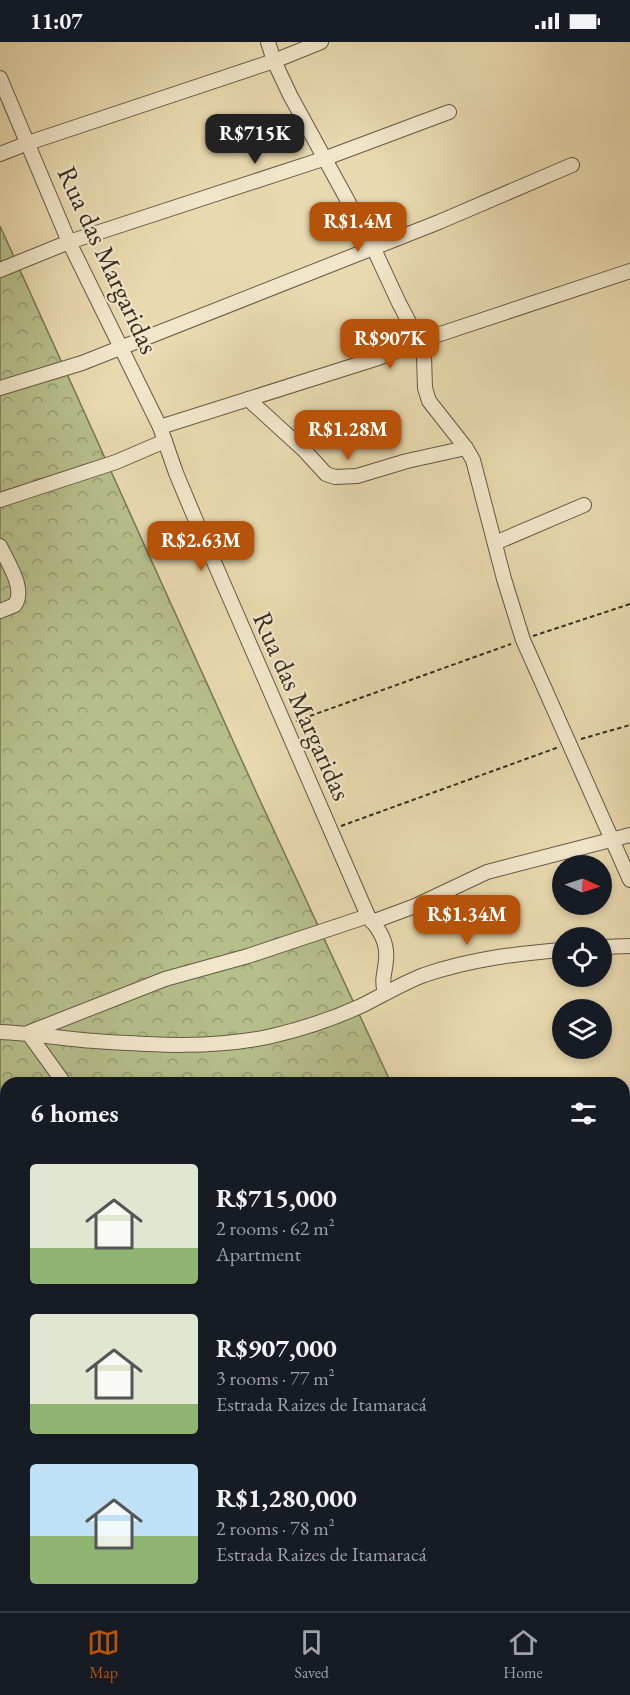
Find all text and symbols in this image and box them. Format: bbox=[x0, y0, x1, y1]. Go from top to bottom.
text: 11:07 bbox=[30, 7, 83, 36]
pin: R$715K bbox=[206, 114, 304, 165]
text: R$715K bbox=[219, 120, 291, 146]
street label: Rua das Margaridas bbox=[50, 160, 167, 359]
pin: R$1.4M bbox=[309, 202, 407, 253]
text: R$1.4M bbox=[324, 208, 392, 234]
pin: R$907K bbox=[341, 319, 439, 370]
text: R$907K bbox=[354, 325, 426, 351]
pin: R$1.28M bbox=[293, 410, 403, 461]
text: R$1.28M bbox=[308, 416, 388, 442]
pin: R$2.63M bbox=[146, 521, 256, 572]
text: R$2.63M bbox=[161, 527, 241, 553]
street label: Rua das Margaridas bbox=[245, 606, 360, 806]
north arrow bbox=[552, 855, 612, 915]
map controls bbox=[552, 855, 612, 1059]
pin: R$1.34M bbox=[412, 895, 522, 946]
text: R$1.34M bbox=[427, 901, 507, 927]
button: locate bbox=[552, 927, 612, 987]
button: layers bbox=[552, 999, 612, 1059]
text: 6 homes bbox=[30, 1096, 119, 1130]
icon: filters bbox=[567, 1097, 600, 1130]
text: R$715,000 bbox=[216, 1181, 337, 1215]
icon: home bbox=[78, 1188, 150, 1260]
text: 2 rooms · 62 m² bbox=[216, 1215, 335, 1241]
text: Apartment bbox=[216, 1241, 301, 1267]
text: R$907,000 bbox=[216, 1331, 337, 1365]
icon: home bbox=[78, 1338, 150, 1410]
text: 3 rooms · 77 m² bbox=[216, 1365, 335, 1391]
text: Estrada Raizes de Itamaracá bbox=[216, 1391, 427, 1417]
text: R$1,280,000 bbox=[216, 1481, 357, 1515]
icon: home bbox=[78, 1488, 150, 1560]
text: 2 rooms · 78 m² bbox=[216, 1515, 335, 1541]
text: Estrada Raizes de Itamaracá bbox=[216, 1541, 427, 1567]
tab: Map bbox=[87, 1626, 120, 1683]
tab: Saved bbox=[295, 1626, 329, 1683]
tab: Home bbox=[503, 1626, 543, 1683]

